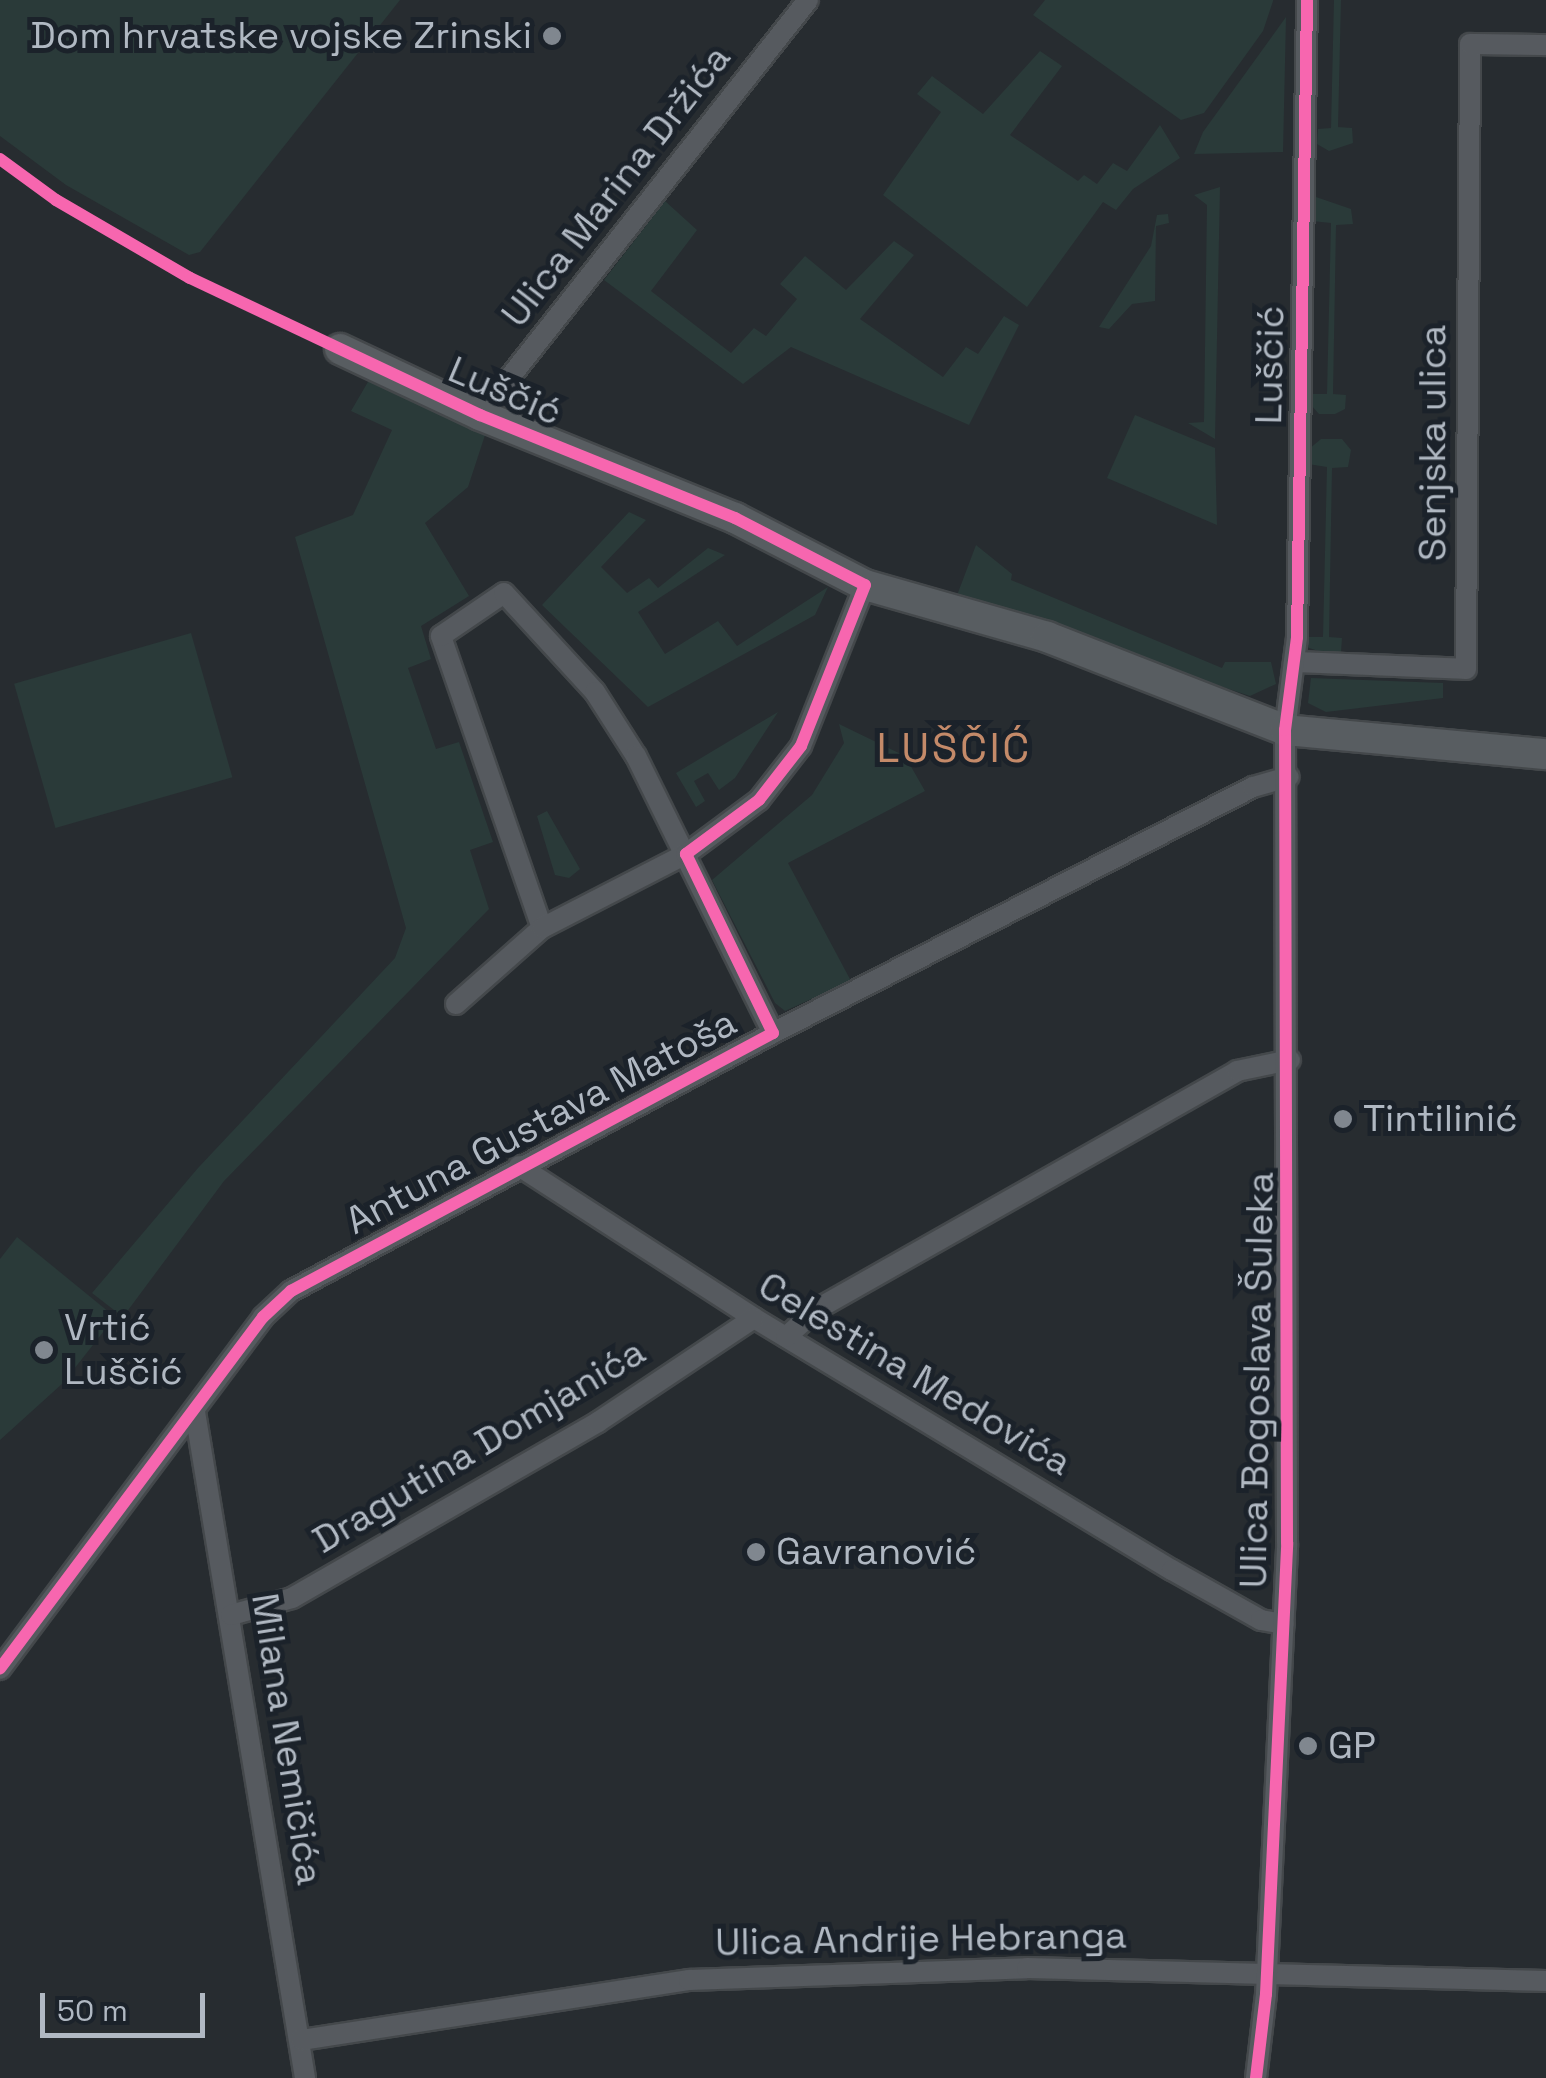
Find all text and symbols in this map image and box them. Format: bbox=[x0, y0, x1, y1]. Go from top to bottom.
place label: Dom hrvatske vojske Zrinski bbox=[31, 13, 532, 59]
marker: Dom hrvatske vojske Zrinski bbox=[541, 25, 563, 47]
street label: Ulica Marina Držića bbox=[492, 36, 740, 336]
street label: Luščić bbox=[1246, 305, 1294, 425]
street label: Senjska ulica bbox=[1410, 325, 1456, 561]
street label: Luščić bbox=[441, 347, 569, 435]
district label: LUŠČIĆ bbox=[876, 723, 1032, 773]
street label: Antuna Gustava Matoša bbox=[338, 1000, 744, 1244]
place label: Tintilinić bbox=[1363, 1096, 1518, 1142]
marker: Tintilinić bbox=[1332, 1108, 1354, 1130]
street label: Ulica Bogoslava Šuleka bbox=[1231, 1171, 1283, 1589]
street label: Celestina Medovića bbox=[750, 1263, 1080, 1485]
place label: Vrtić Luščić bbox=[64, 1305, 183, 1395]
street label: Dragutina Domjanića bbox=[305, 1329, 653, 1563]
marker: Vrtić Luščić bbox=[33, 1339, 55, 1361]
place label: Gavranović bbox=[776, 1529, 976, 1575]
marker: Gavranović bbox=[745, 1541, 767, 1563]
street label: Milana Nemičića bbox=[241, 1590, 333, 1888]
place label: GP bbox=[1328, 1723, 1376, 1769]
marker: GP bbox=[1297, 1735, 1319, 1757]
street label: Ulica Andrije Hebranga bbox=[715, 1913, 1127, 1965]
scale bar bbox=[45, 1973, 210, 2035]
text: 50 m bbox=[57, 1991, 128, 2030]

